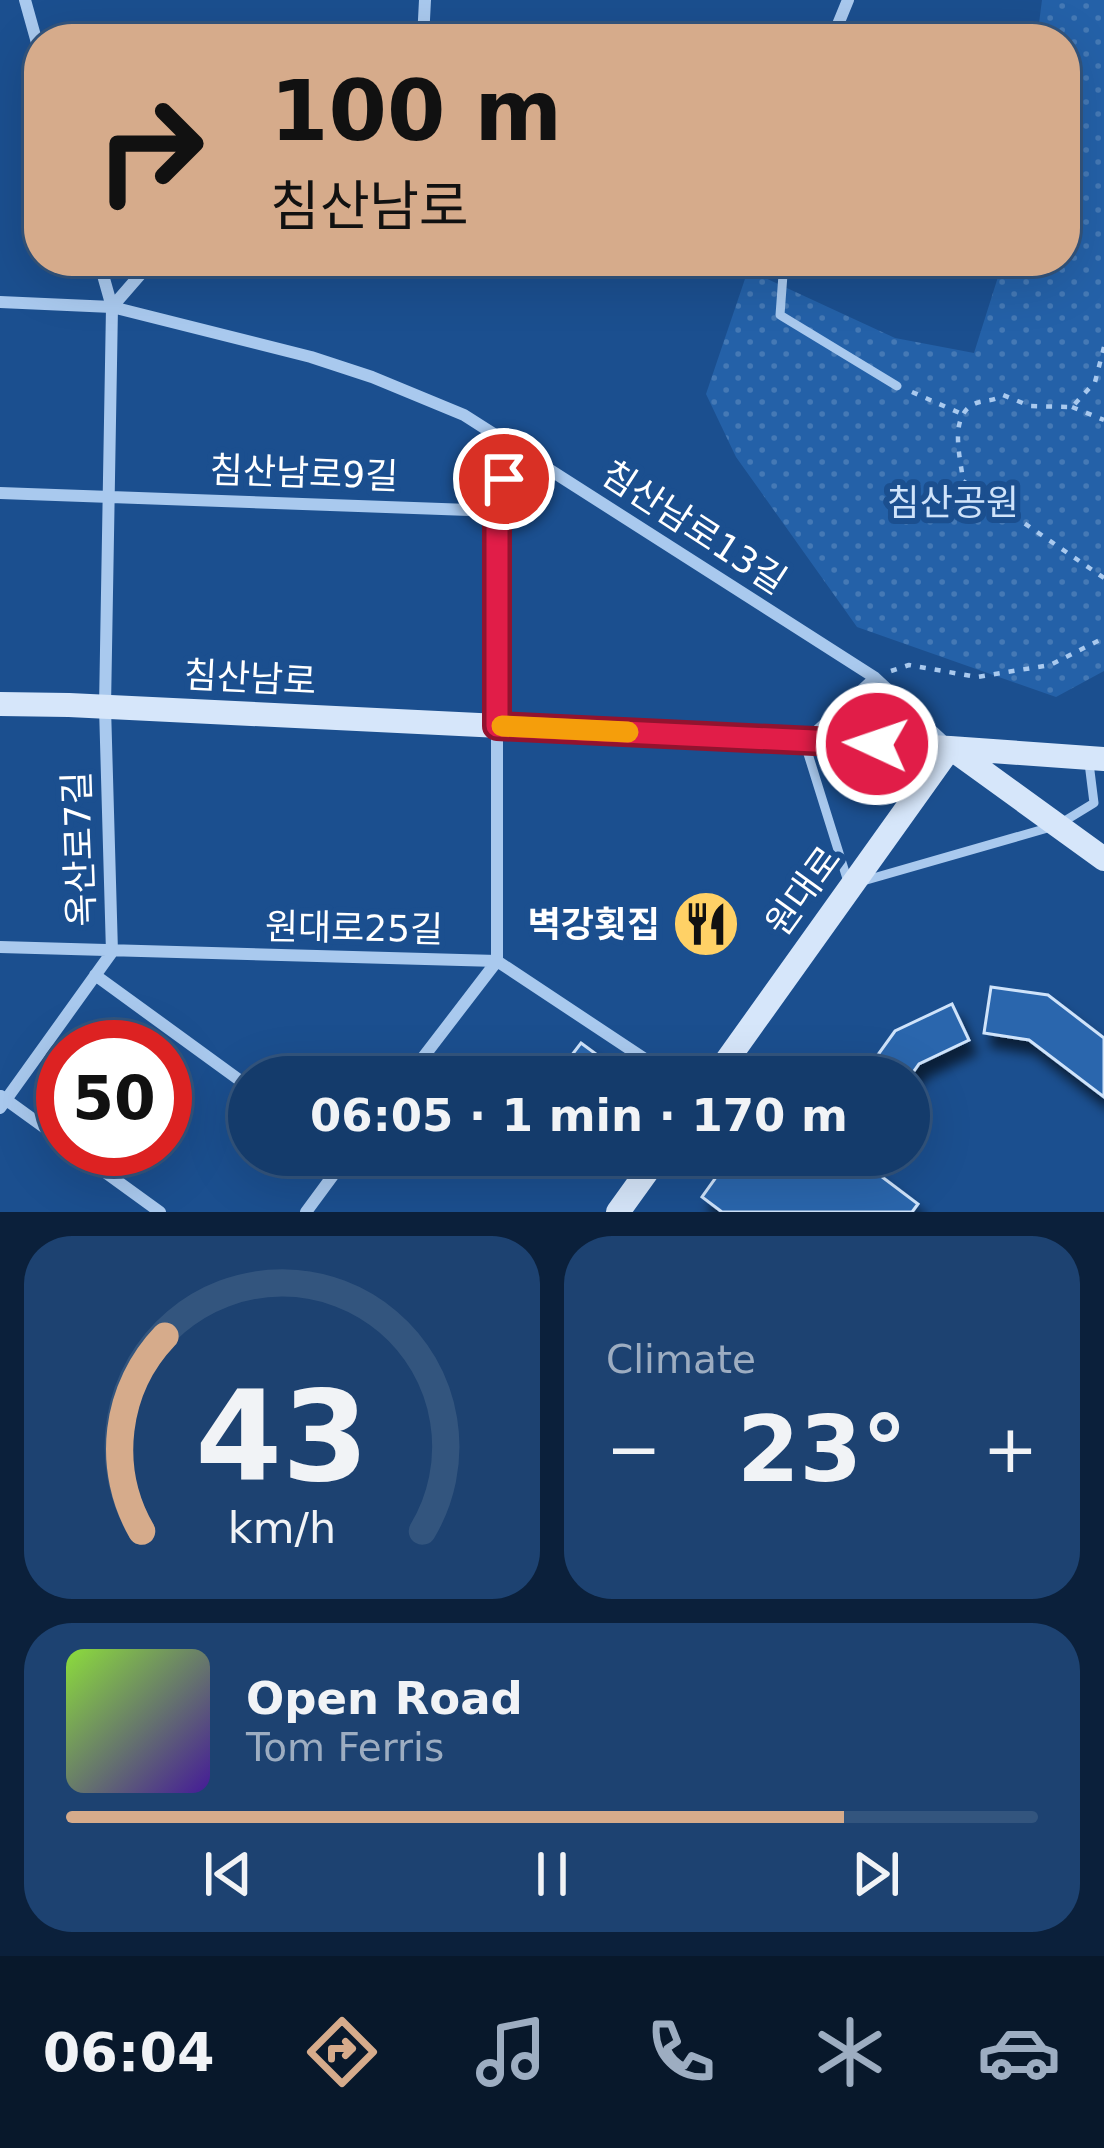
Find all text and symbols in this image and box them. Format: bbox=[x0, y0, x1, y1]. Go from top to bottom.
text: 100 m bbox=[270, 62, 562, 160]
icon: right bbox=[72, 72, 228, 228]
text: 침산남로 bbox=[270, 175, 469, 238]
pin bbox=[453, 428, 555, 530]
icon: arrive bbox=[471, 446, 537, 512]
street label: 침산남로9길 bbox=[209, 449, 399, 497]
street label: 침산남로13길 bbox=[594, 452, 794, 602]
park label: 침산공원 bbox=[887, 482, 1019, 523]
street label: 침산남로 bbox=[183, 654, 317, 702]
position arrow bbox=[814, 681, 940, 807]
street label: 옥산로7길 bbox=[56, 771, 102, 927]
street label: 원대로 bbox=[757, 839, 849, 943]
restaurant icon: 벽강횟집 bbox=[671, 889, 741, 959]
place label: 벽강횟집 bbox=[528, 904, 660, 945]
street label: 원대로25길 bbox=[265, 906, 443, 950]
speed limit sign: 50 bbox=[36, 1020, 192, 1176]
text: 06:05 · 1 min · 170 m bbox=[310, 1089, 848, 1142]
text: Climate bbox=[606, 1337, 756, 1382]
text: 43 bbox=[195, 1364, 369, 1509]
text: 23° bbox=[737, 1397, 907, 1502]
text: − bbox=[606, 1411, 661, 1488]
text: + bbox=[983, 1411, 1038, 1488]
text: km/h bbox=[228, 1502, 336, 1552]
text: Open Road bbox=[246, 1672, 523, 1725]
text: Tom Ferris bbox=[246, 1725, 444, 1770]
icon: previous bbox=[195, 1841, 261, 1907]
icon: pause bbox=[519, 1841, 585, 1907]
icon: next bbox=[843, 1841, 909, 1907]
icon: directions bbox=[300, 2010, 384, 2094]
icon: music bbox=[469, 2010, 553, 2094]
icon: phone bbox=[639, 2010, 723, 2094]
icon: climate bbox=[808, 2010, 892, 2094]
icon: car bbox=[977, 2010, 1061, 2094]
text: 06:04 bbox=[43, 2021, 215, 2084]

